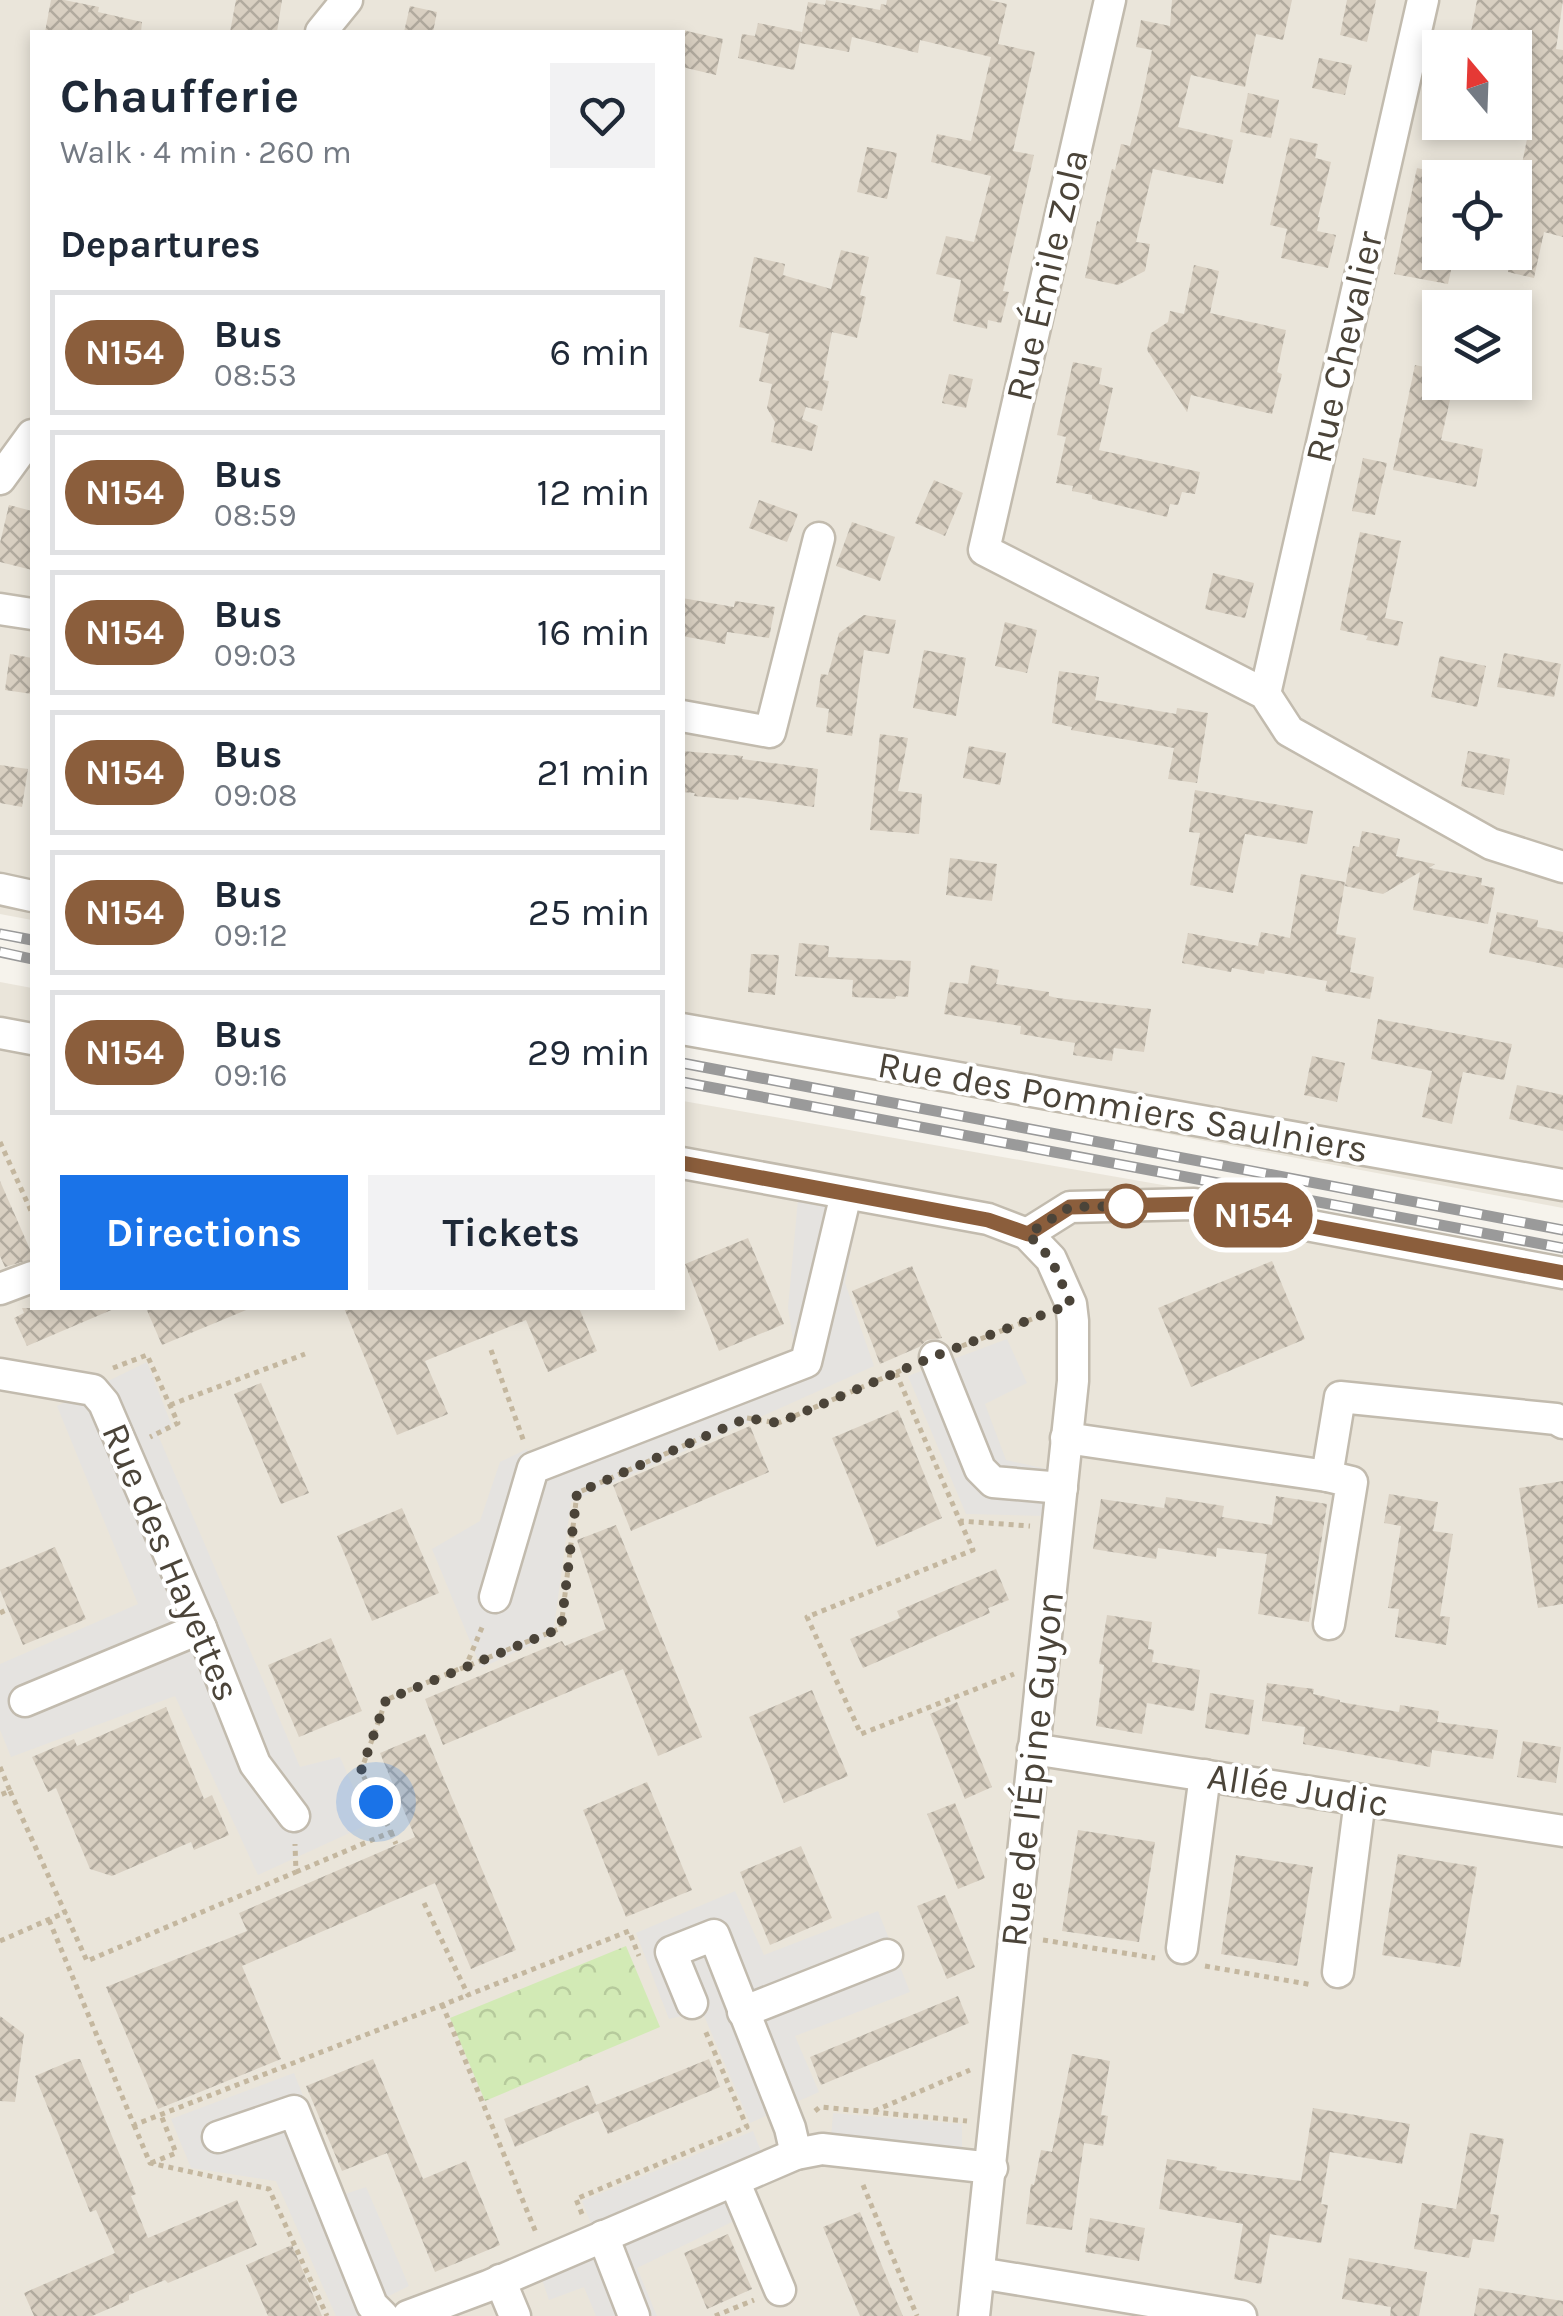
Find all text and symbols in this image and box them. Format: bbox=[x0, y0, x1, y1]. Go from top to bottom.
north arrow bbox=[1422, 30, 1532, 140]
map controls bbox=[1422, 30, 1532, 400]
button: heart bbox=[550, 63, 655, 168]
text: Chaufferie bbox=[60, 68, 299, 124]
text: Walk · 4 min · 260 m bbox=[60, 134, 352, 171]
street label: Rue Émile Zola bbox=[995, 144, 1098, 405]
button: locate bbox=[1422, 160, 1532, 270]
text: Departures bbox=[60, 222, 260, 267]
street label: Rue Chevalier bbox=[1296, 227, 1393, 467]
button: layers bbox=[1422, 290, 1532, 400]
text: Bus bbox=[214, 312, 282, 357]
text: 6 min bbox=[549, 330, 650, 375]
text: N154 bbox=[85, 332, 164, 373]
text: 08:53 bbox=[214, 357, 297, 394]
text: Bus bbox=[214, 452, 282, 497]
text: 12 min bbox=[537, 470, 650, 515]
text: N154 bbox=[85, 472, 164, 513]
text: 08:59 bbox=[214, 497, 296, 534]
text: Bus bbox=[214, 592, 282, 637]
text: 16 min bbox=[537, 610, 650, 655]
text: N154 bbox=[85, 612, 164, 653]
text: 09:03 bbox=[214, 637, 297, 674]
text: Bus bbox=[214, 732, 282, 777]
text: 21 min bbox=[537, 750, 650, 795]
text: N154 bbox=[85, 752, 164, 793]
text: 09:08 bbox=[214, 777, 297, 814]
text: Bus bbox=[214, 872, 282, 917]
text: 25 min bbox=[528, 890, 650, 935]
text: N154 bbox=[85, 892, 164, 933]
text: 09:12 bbox=[214, 917, 288, 954]
text: Bus bbox=[214, 1012, 282, 1057]
text: 29 min bbox=[527, 1030, 650, 1075]
text: N154 bbox=[85, 1032, 164, 1073]
street label: Rue des Pommiers Saulniers bbox=[874, 1042, 1372, 1172]
text: 09:16 bbox=[214, 1057, 288, 1094]
button: Directions bbox=[60, 1175, 348, 1290]
button: Tickets bbox=[368, 1175, 655, 1290]
line badge: N154 bbox=[1183, 1182, 1323, 1248]
unlabelled marker bbox=[1105, 1185, 1147, 1227]
text: N154 bbox=[1214, 1195, 1292, 1236]
street label: Rue des Hayettes bbox=[92, 1416, 250, 1708]
street label: Rue de l'Épine Guyon bbox=[990, 1589, 1073, 1949]
street label: Allée Judic bbox=[1204, 1753, 1392, 1827]
your location bbox=[351, 1777, 401, 1827]

